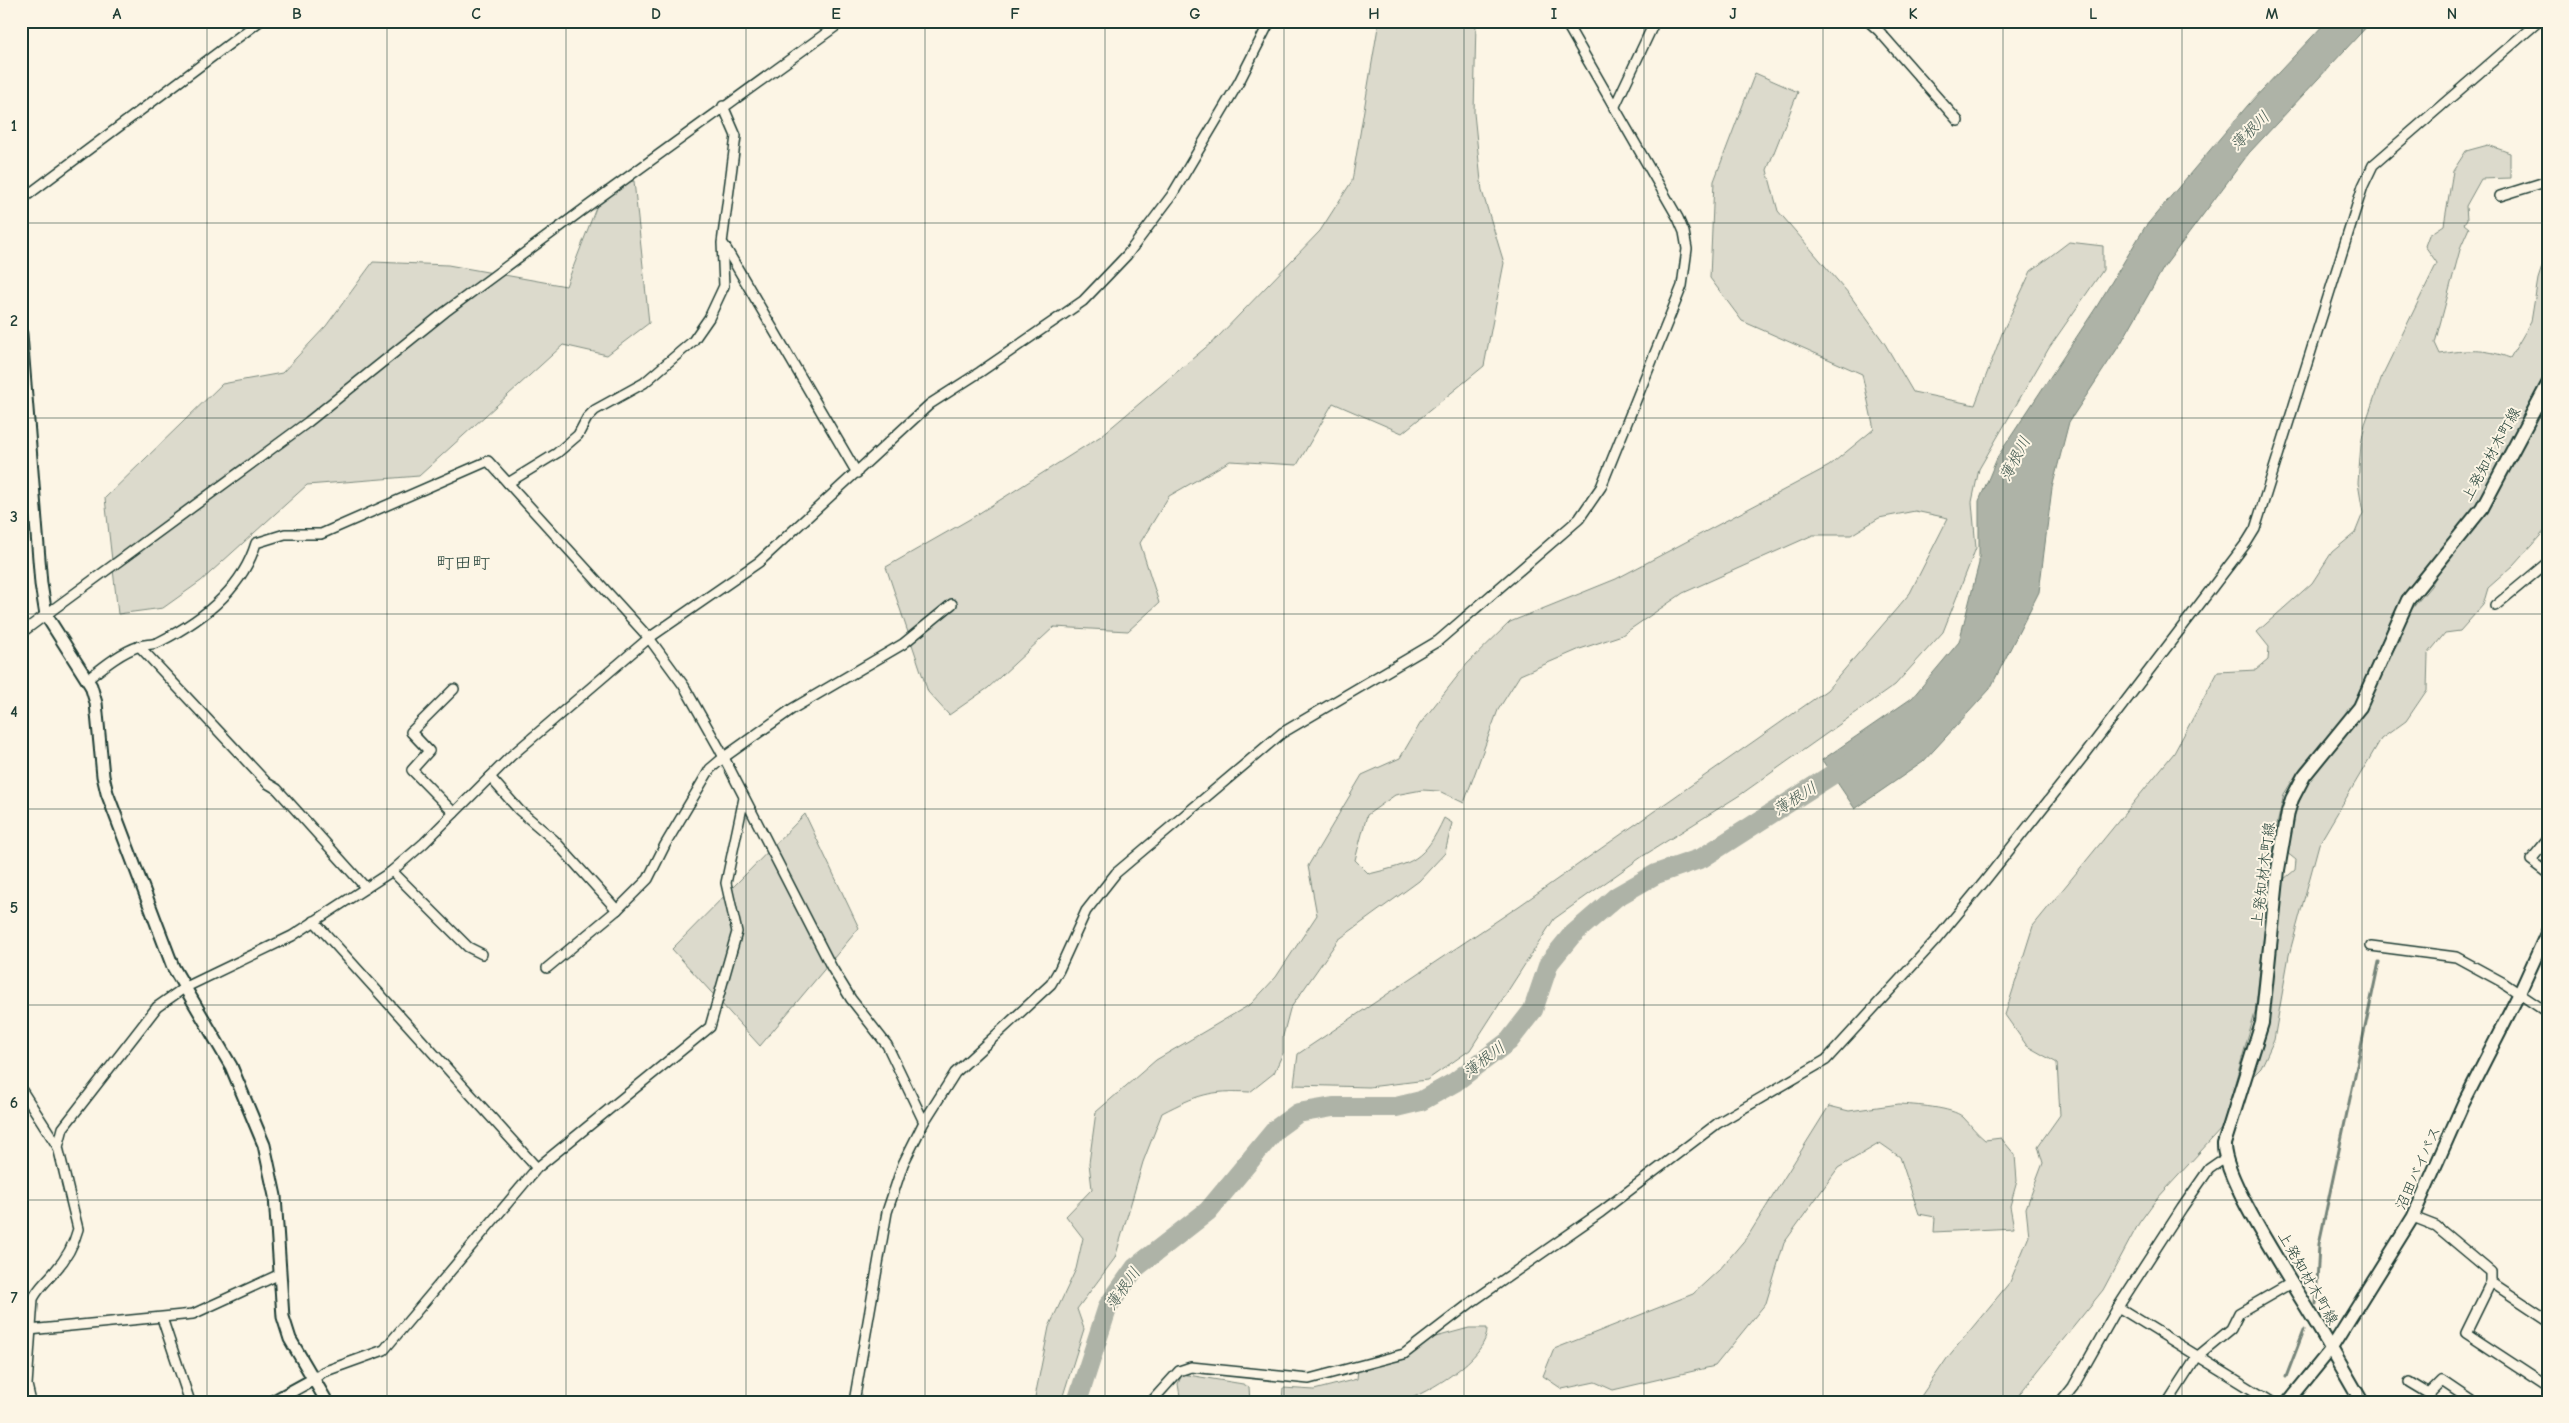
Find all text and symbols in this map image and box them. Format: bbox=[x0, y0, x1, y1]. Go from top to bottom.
text: A bbox=[113, 5, 122, 23]
text: B bbox=[292, 5, 302, 23]
text: C bbox=[471, 5, 481, 23]
text: D bbox=[651, 5, 661, 23]
text: E bbox=[831, 5, 841, 23]
text: F bbox=[1010, 5, 1020, 23]
text: G bbox=[1189, 5, 1201, 23]
text: H bbox=[1368, 5, 1380, 23]
text: I bbox=[1551, 5, 1557, 23]
text: J bbox=[1729, 5, 1737, 23]
text: K bbox=[1908, 5, 1918, 23]
text: L bbox=[2089, 5, 2097, 23]
text: M bbox=[2266, 5, 2279, 23]
text: N bbox=[2447, 5, 2457, 23]
water label: 薄根川 bbox=[2227, 108, 2273, 154]
text: 1 bbox=[11, 117, 17, 135]
text: 2 bbox=[10, 312, 18, 330]
street label: 上発知材木町線 bbox=[2458, 404, 2524, 504]
water label: 薄根川 bbox=[1996, 434, 2034, 484]
text: 3 bbox=[10, 508, 18, 526]
district label: 町田町 bbox=[436, 553, 490, 574]
text: 4 bbox=[10, 703, 18, 721]
water label: 薄根川 bbox=[1770, 779, 1820, 819]
street label: 上発知材木町線 bbox=[2248, 821, 2278, 927]
text: 5 bbox=[10, 899, 18, 917]
water label: 薄根川 bbox=[1459, 1038, 1509, 1082]
text: 6 bbox=[10, 1094, 18, 1112]
street label: 沼田バイパス bbox=[2392, 1123, 2444, 1213]
street label: 上発知材木町線 bbox=[2274, 1228, 2342, 1328]
water label: 薄根川 bbox=[1102, 1264, 1144, 1314]
text: 7 bbox=[10, 1289, 18, 1307]

